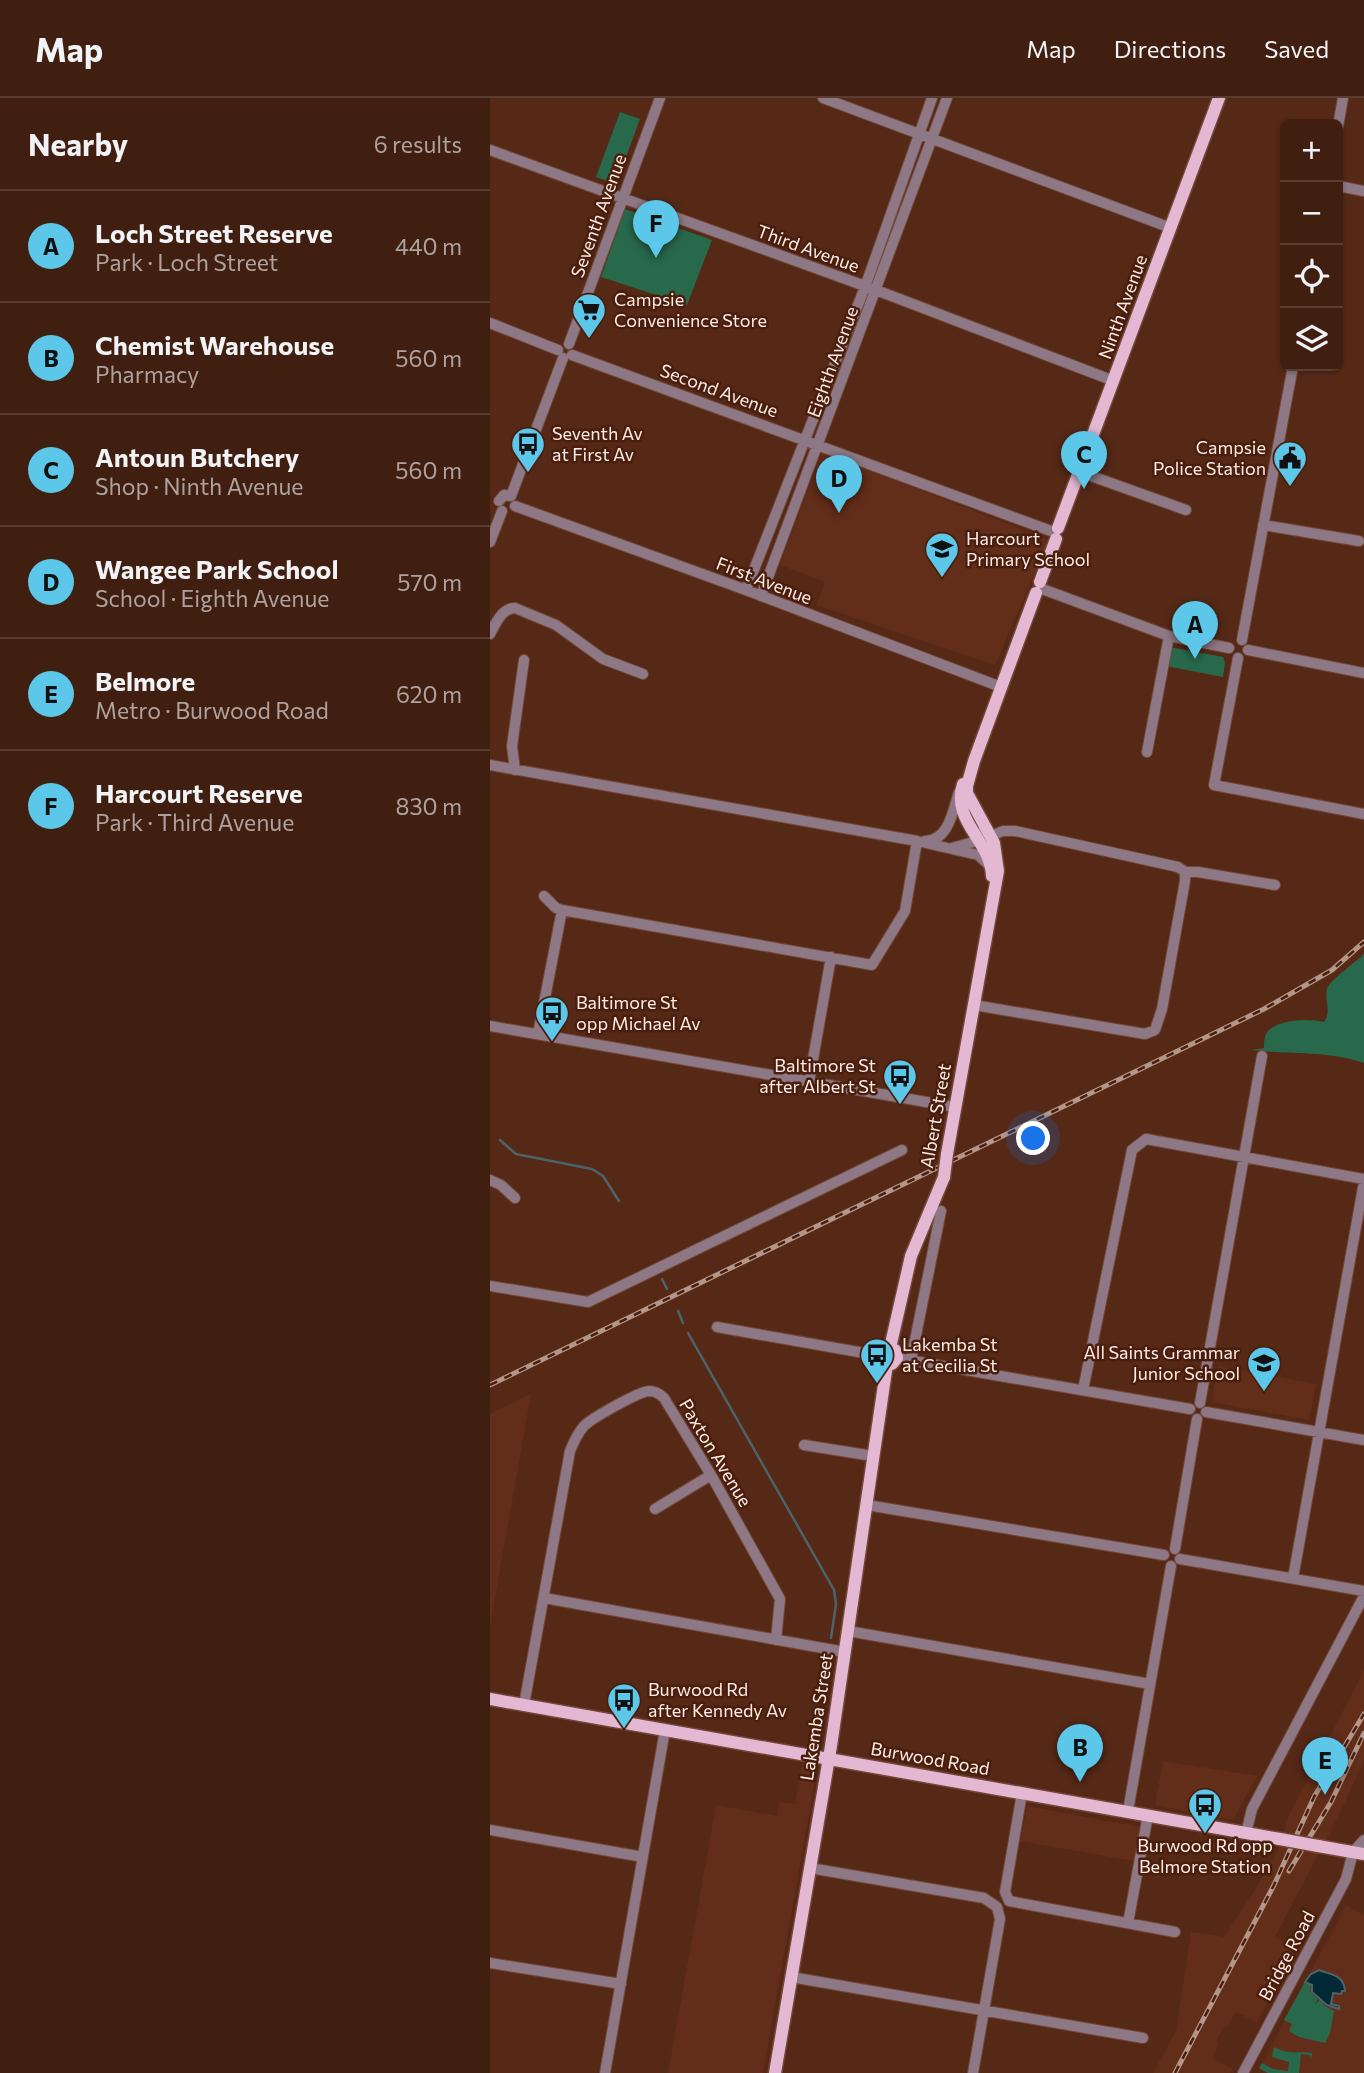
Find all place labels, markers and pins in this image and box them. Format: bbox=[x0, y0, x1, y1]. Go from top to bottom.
pin: F bbox=[633, 200, 679, 258]
place label: Campsie Convenience Store bbox=[614, 288, 767, 331]
supermarket icon: Campsie Convenience Store bbox=[570, 291, 608, 340]
place label: Seventh Av at First Av bbox=[552, 422, 643, 465]
bus stop icon: Seventh Av at First Av bbox=[509, 425, 547, 474]
pin: C bbox=[1061, 431, 1107, 489]
place label: Campsie Police Station bbox=[1153, 436, 1266, 479]
public building icon: Campsie Police Station bbox=[1271, 439, 1309, 488]
pin: D bbox=[816, 455, 862, 513]
place label: Harcourt Primary School bbox=[966, 527, 1090, 570]
school or university icon: Harcourt Primary School bbox=[923, 530, 961, 579]
pin: A bbox=[1172, 601, 1218, 659]
place label: Baltimore St opp Michael Av bbox=[576, 991, 700, 1034]
bus stop icon: Baltimore St opp Michael Av bbox=[533, 994, 571, 1043]
place label: Baltimore St after Albert St bbox=[759, 1054, 876, 1097]
bus stop icon: Baltimore St after Albert St bbox=[881, 1057, 919, 1106]
place label: Lakemba St at Cecilia St bbox=[902, 1333, 998, 1376]
bus stop icon: Lakemba St at Cecilia St bbox=[858, 1336, 896, 1385]
place label: All Saints Grammar Junior School bbox=[1083, 1341, 1240, 1384]
school or university icon: All Saints Grammar Junior School bbox=[1245, 1344, 1283, 1393]
place label: Burwood Rd after Kennedy Av bbox=[648, 1678, 787, 1721]
bus stop icon: Burwood Rd after Kennedy Av bbox=[605, 1681, 643, 1730]
pin: B bbox=[1057, 1724, 1103, 1782]
pin: E bbox=[1302, 1737, 1348, 1795]
bus stop icon: Burwood Rd opp Belmore Station bbox=[1186, 1786, 1224, 1835]
place label: Burwood Rd opp Belmore Station bbox=[1137, 1834, 1273, 1877]

